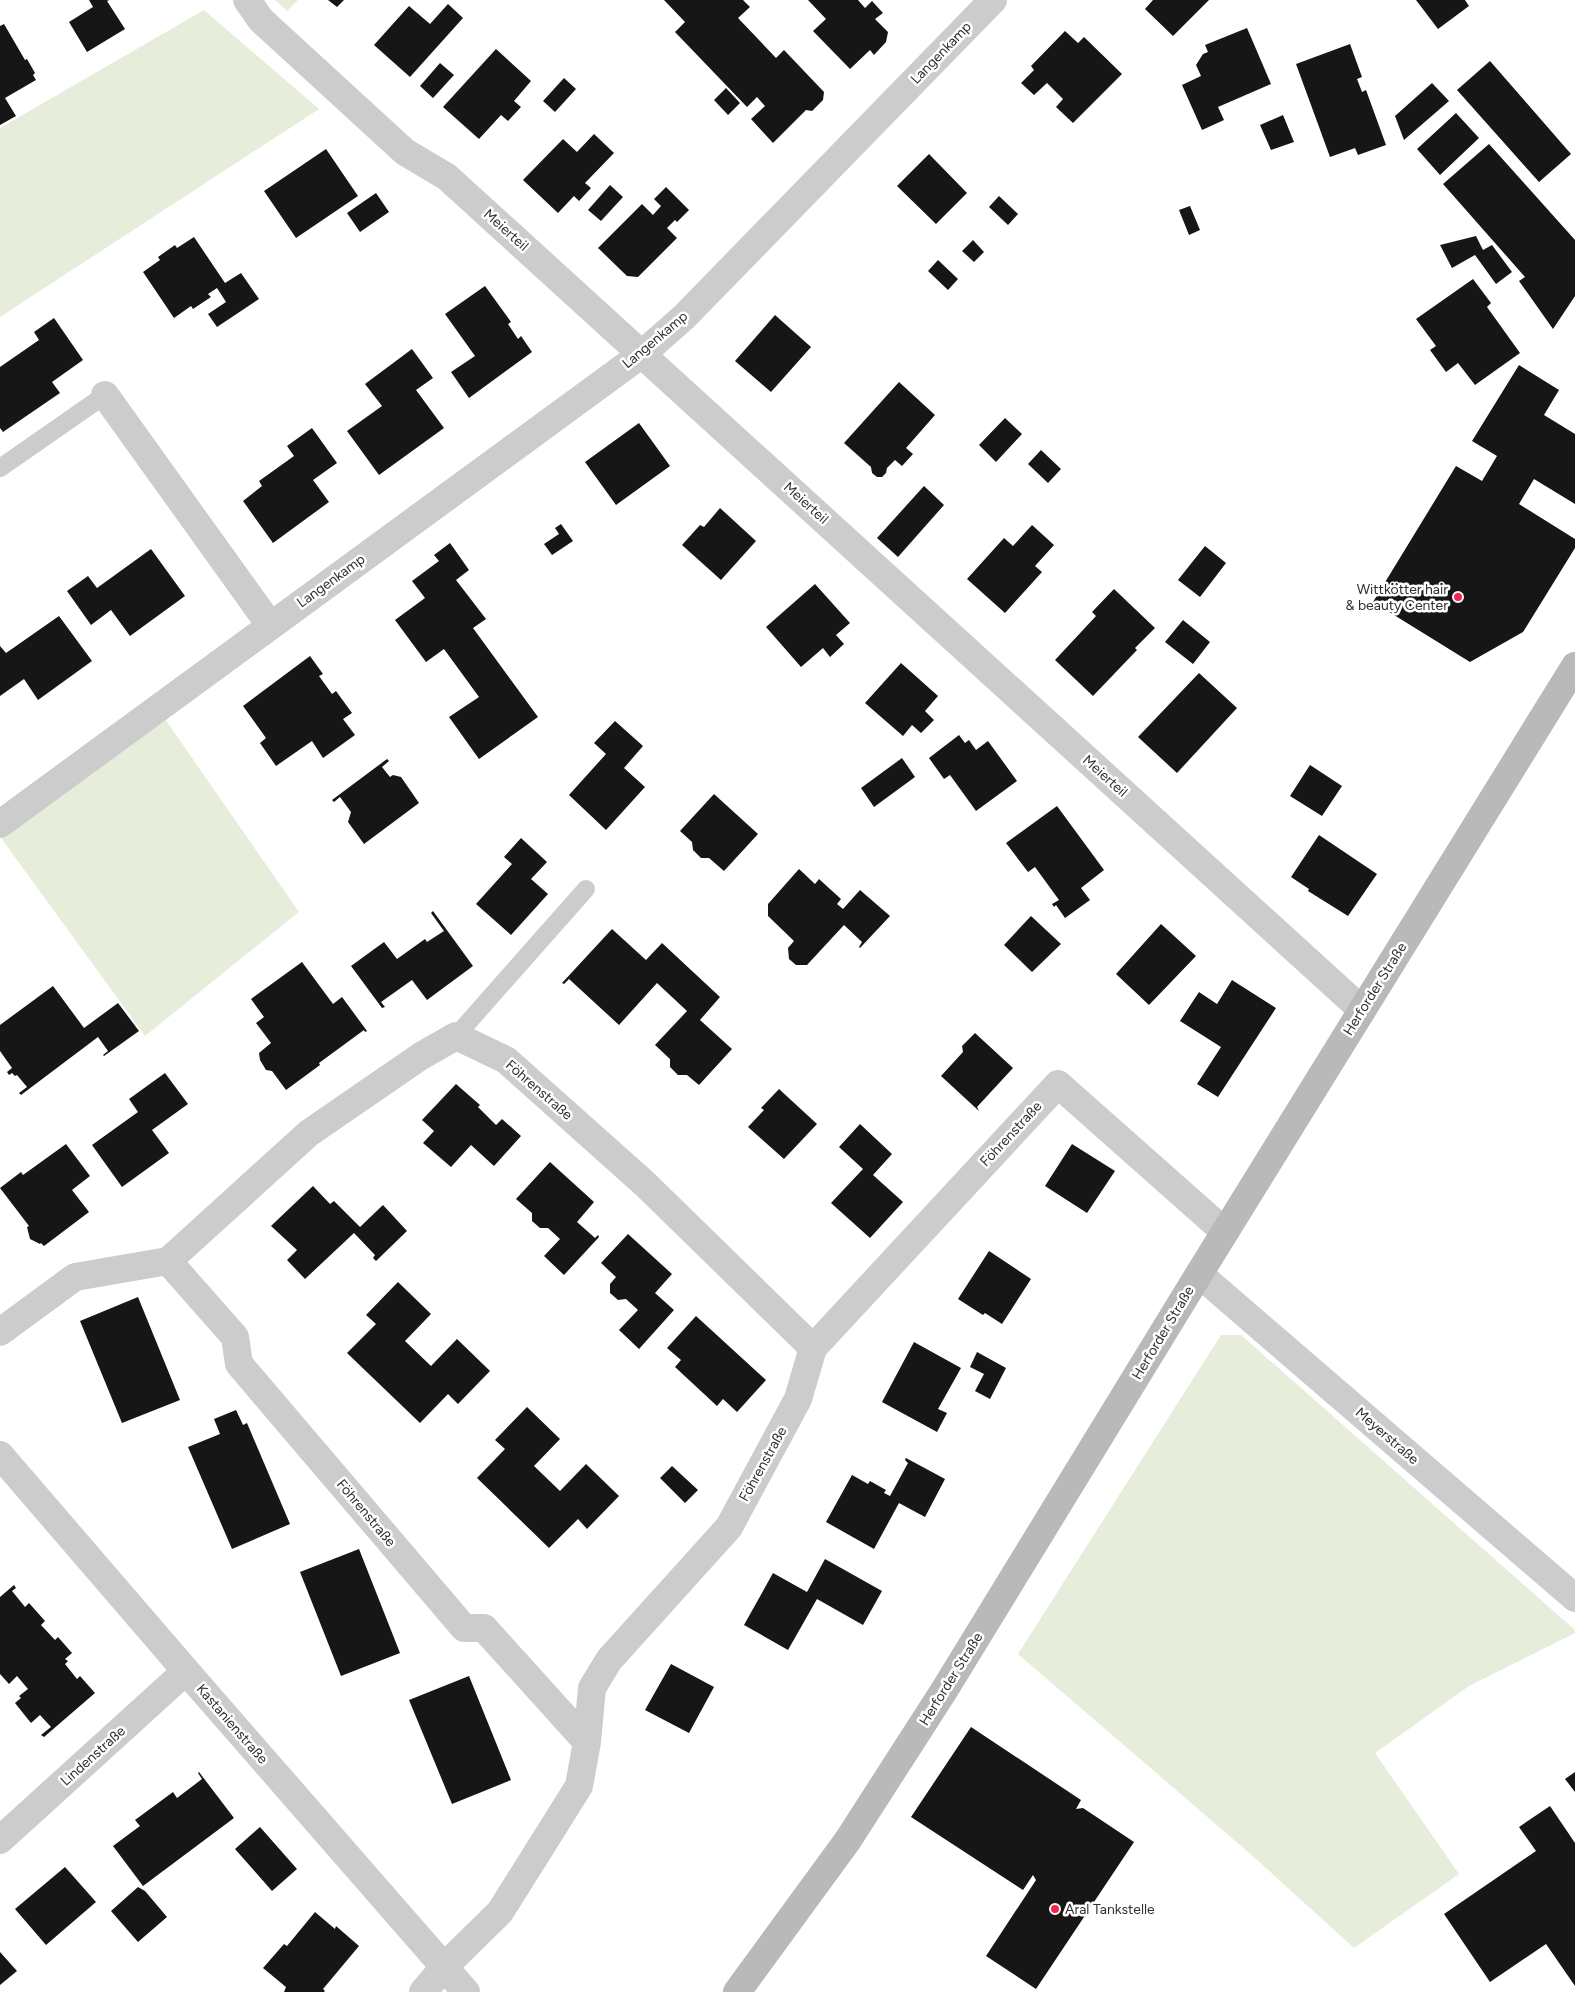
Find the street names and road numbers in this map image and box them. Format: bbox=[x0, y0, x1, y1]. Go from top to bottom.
street label: Langenkamp bbox=[907, 18, 975, 88]
street label: Meierteil bbox=[480, 206, 532, 254]
street label: Langenkamp bbox=[619, 308, 691, 372]
street label: Meierteil bbox=[780, 479, 832, 527]
street label: Langenkamp bbox=[294, 551, 368, 611]
street label: Meierteil bbox=[1079, 752, 1131, 800]
street label: Herforder Straße bbox=[1340, 939, 1411, 1039]
street label: Föhrenstraße bbox=[502, 1056, 576, 1124]
street label: Föhrenstraße bbox=[977, 1098, 1046, 1170]
street label: Herforder Straße bbox=[1128, 1283, 1198, 1383]
street label: Meyerstraße bbox=[1352, 1404, 1422, 1468]
street label: Föhrenstraße bbox=[735, 1423, 791, 1504]
street label: Föhrenstraße bbox=[333, 1476, 399, 1550]
street label: Herforder Straße bbox=[916, 1629, 987, 1729]
street label: Kastanienstraße bbox=[193, 1681, 272, 1768]
street label: Lindenstraße bbox=[57, 1722, 129, 1789]

